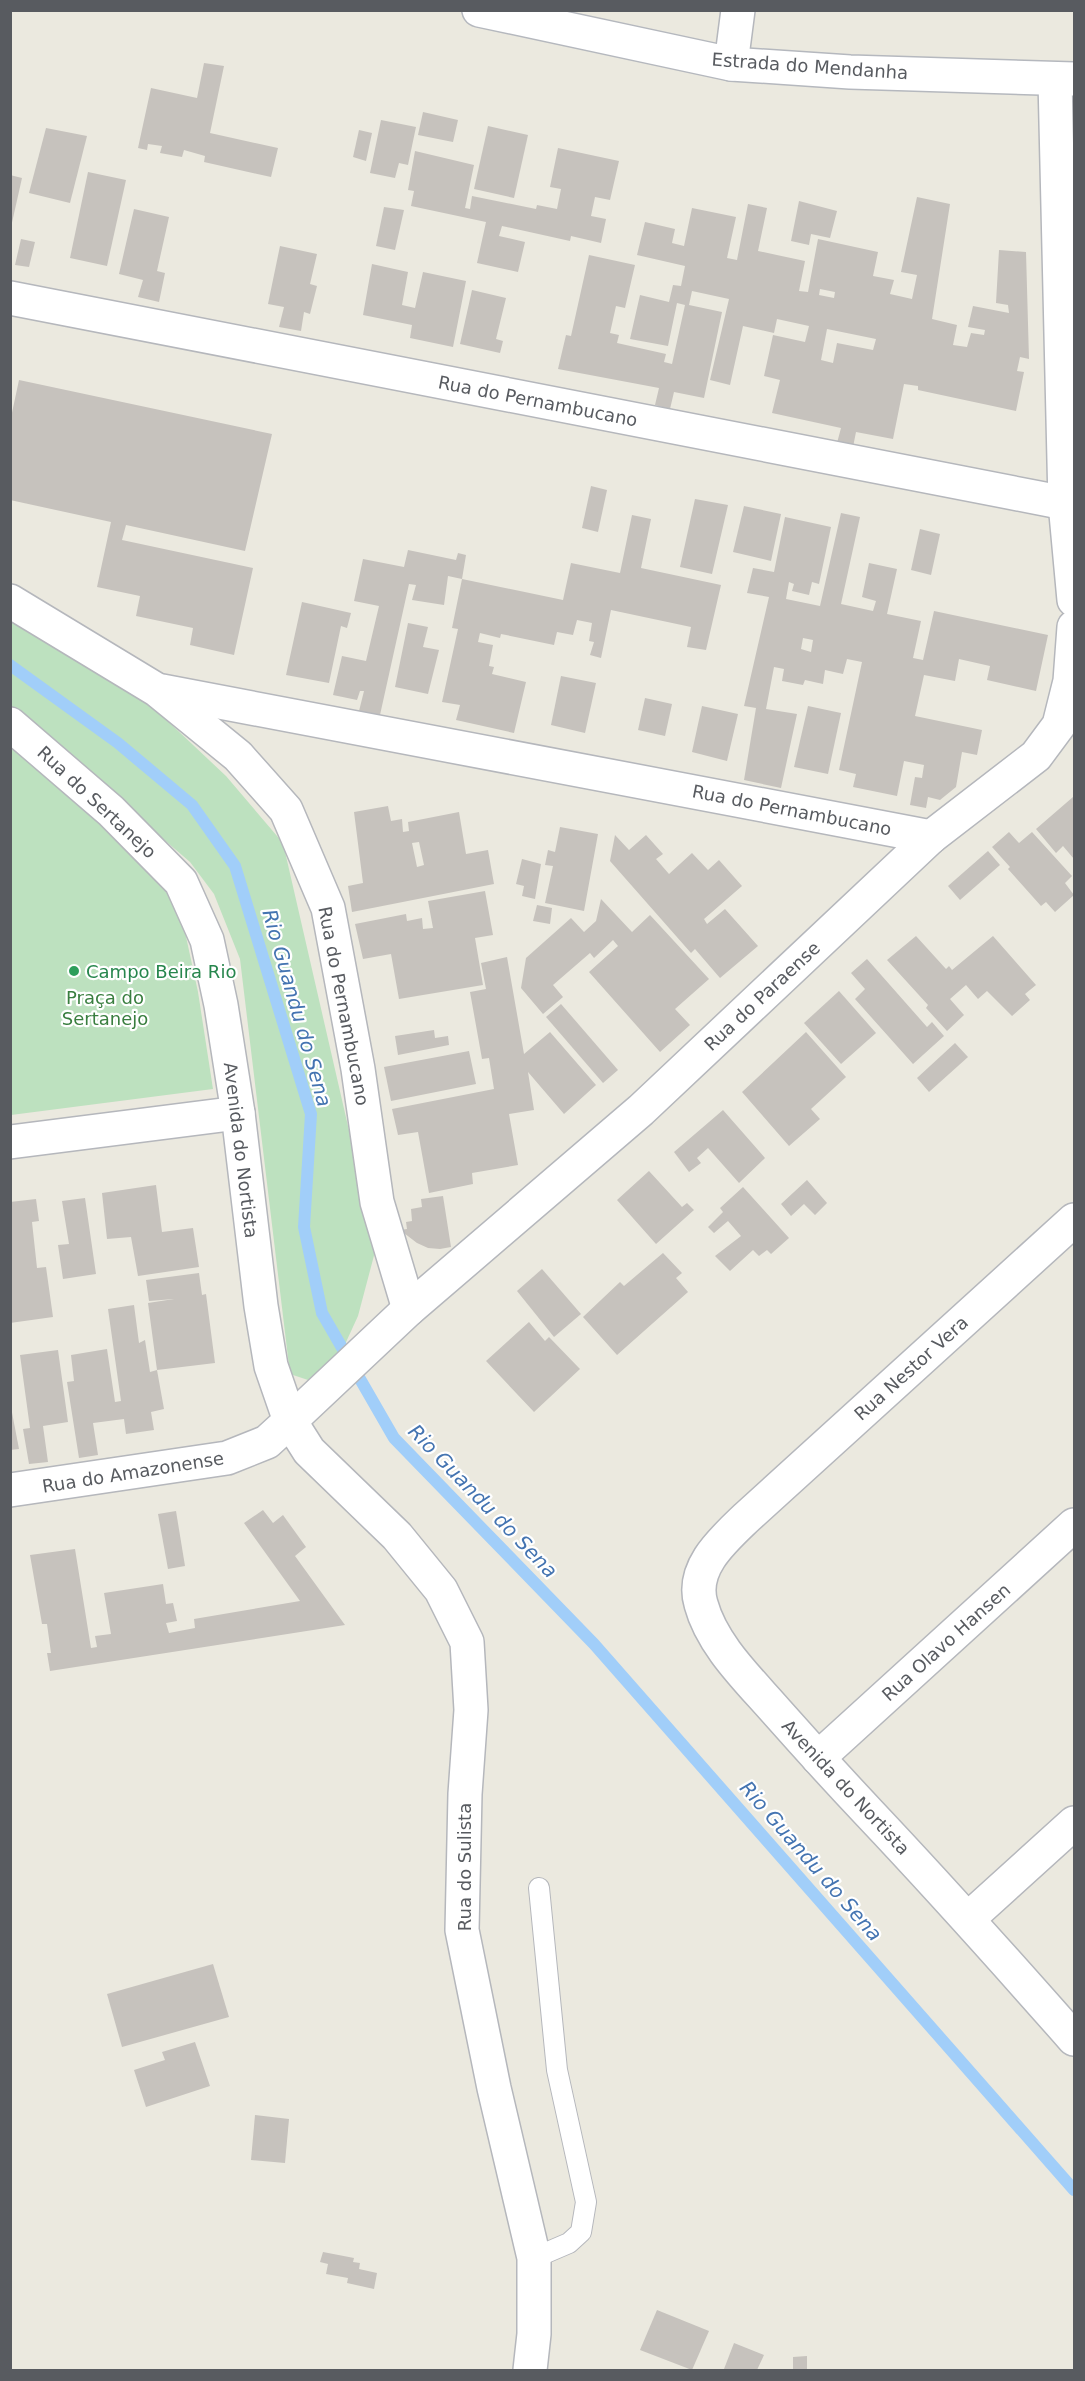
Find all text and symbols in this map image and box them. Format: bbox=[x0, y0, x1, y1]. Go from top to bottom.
street label: Estrada do Mendanha bbox=[711, 49, 909, 83]
street label: Rua do Pernambucano bbox=[437, 371, 639, 431]
street label: Rua do Sertanejo bbox=[33, 742, 161, 862]
street label: Rua do Pernambucano bbox=[691, 780, 893, 840]
street label: Rua do Pernambucano bbox=[314, 905, 374, 1107]
water label: Rio Guandu do Sena bbox=[257, 907, 337, 1109]
street label: Rua do Paraense bbox=[700, 937, 824, 1055]
place label: Campo Beira Rio bbox=[86, 961, 236, 982]
marker: Campo Beira Rio bbox=[67, 964, 81, 978]
park label: Praça do Sertanejo bbox=[62, 987, 148, 1029]
street label: Avenida do Nortista bbox=[220, 1061, 262, 1239]
street label: Rua Nestor Vera bbox=[850, 1312, 972, 1424]
water label: Rio Guandu do Sena bbox=[403, 1419, 563, 1583]
street label: Rua do Amazonense bbox=[41, 1447, 225, 1497]
street label: Rua Olavo Hansen bbox=[878, 1579, 1014, 1705]
street label: Avenida do Nortista bbox=[778, 1715, 914, 1859]
water label: Rio Guandu do Sena bbox=[735, 1776, 887, 1946]
street label: Rua do Sulista bbox=[454, 1803, 475, 1931]

